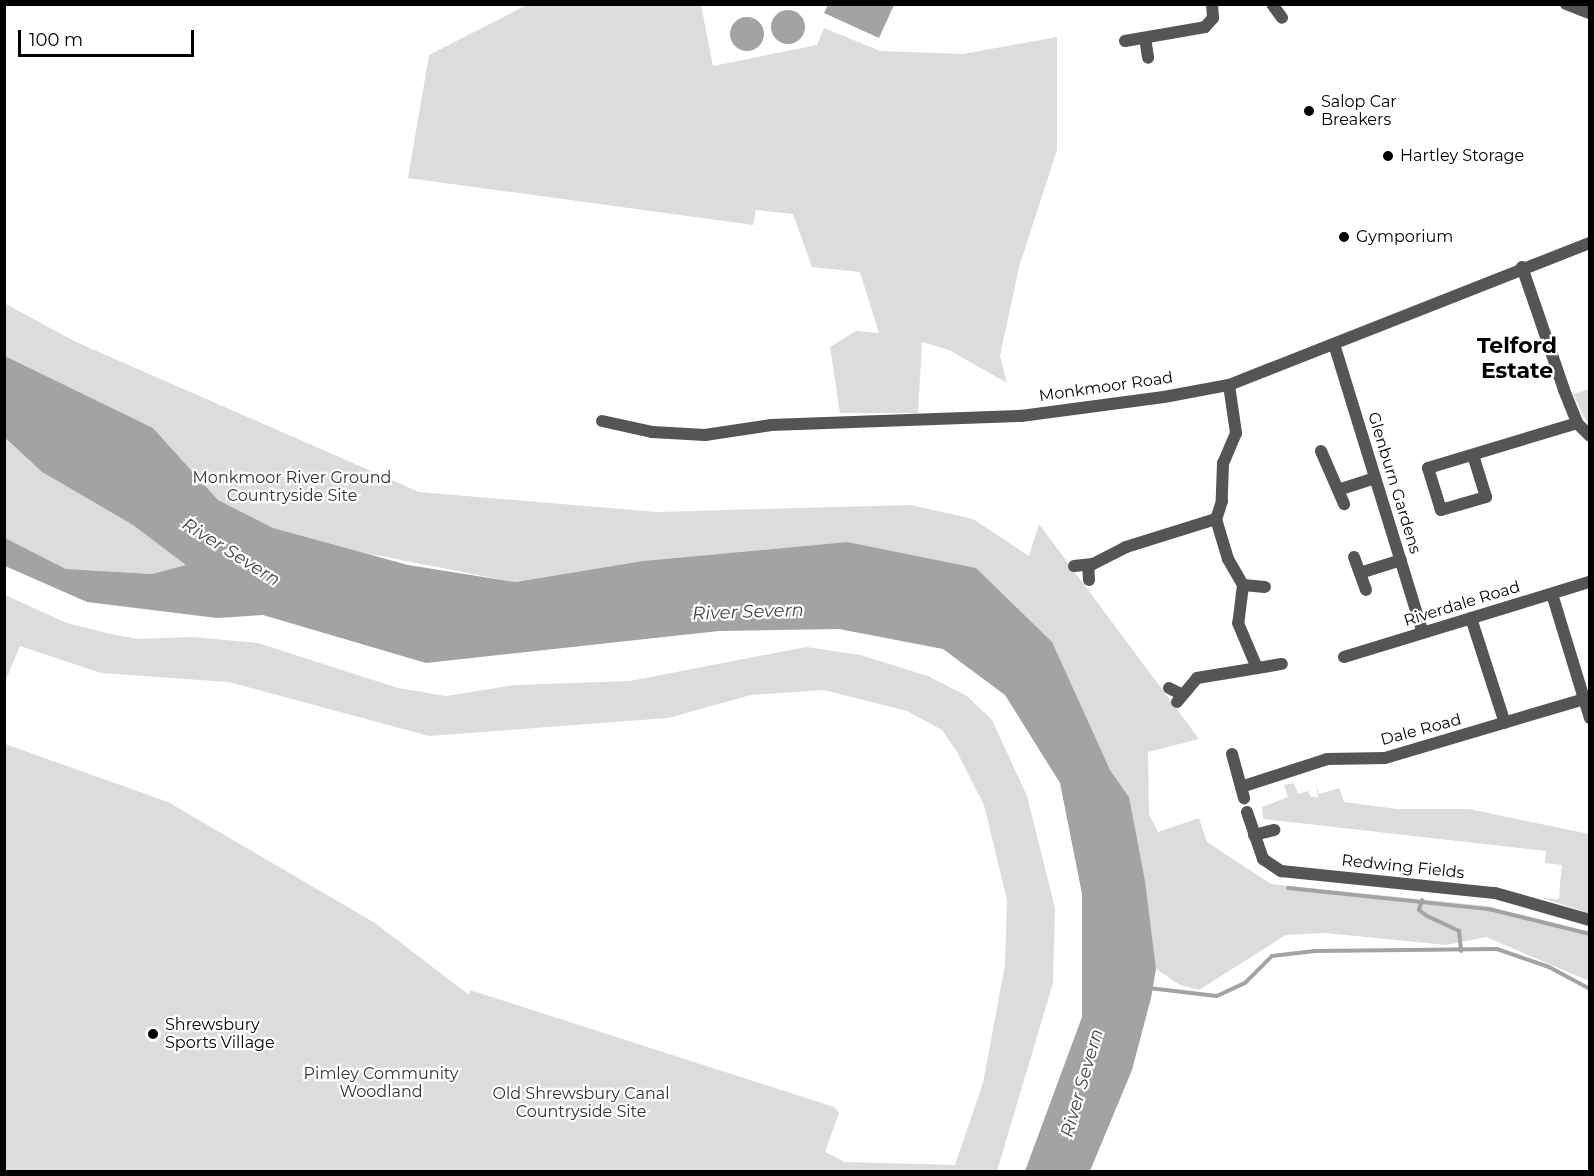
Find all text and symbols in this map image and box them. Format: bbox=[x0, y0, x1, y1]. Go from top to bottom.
scale bar bbox=[21, 18, 196, 56]
text: 100 m bbox=[29, 29, 83, 51]
place label: Salop Car Breakers bbox=[1321, 92, 1397, 130]
marker: Salop Car Breakers bbox=[1302, 104, 1316, 118]
place label: Hartley Storage bbox=[1400, 146, 1524, 166]
marker: Hartley Storage bbox=[1381, 149, 1395, 163]
place label: Gymporium bbox=[1356, 227, 1453, 247]
marker: Gymporium bbox=[1337, 230, 1351, 244]
district label: Telford Estate bbox=[1477, 332, 1557, 384]
street label: Monkmoor Road bbox=[1038, 368, 1174, 406]
street label: Glenburn Gardens bbox=[1363, 410, 1425, 556]
park label: Monkmoor River Ground Countryside Site bbox=[193, 468, 391, 506]
water label: River Severn bbox=[178, 513, 284, 591]
street label: Riverdale Road bbox=[1402, 577, 1522, 631]
water label: River Severn bbox=[692, 599, 804, 625]
street label: Dale Road bbox=[1379, 710, 1463, 750]
street label: Redwing Fields bbox=[1341, 851, 1465, 883]
place label: Shrewsbury Sports Village bbox=[165, 1015, 275, 1053]
water label: River Severn bbox=[1056, 1026, 1108, 1140]
marker: Shrewsbury Sports Village bbox=[146, 1027, 160, 1041]
park label: Pimley Community Woodland bbox=[304, 1064, 458, 1102]
park label: Old Shrewsbury Canal Countryside Site bbox=[493, 1084, 669, 1122]

